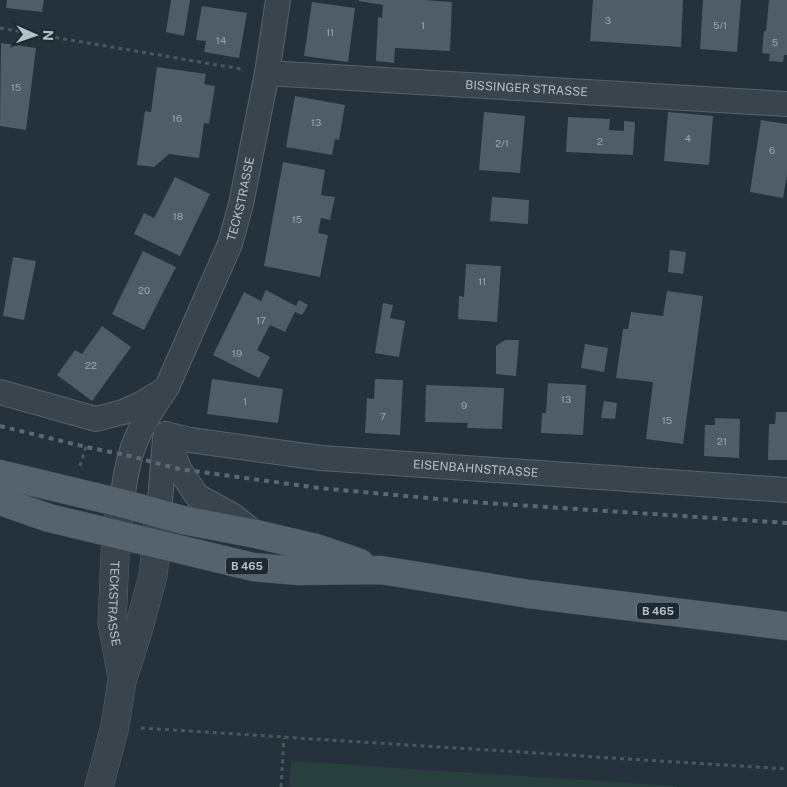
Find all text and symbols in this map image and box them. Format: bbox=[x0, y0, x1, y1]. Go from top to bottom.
north arrow bbox=[10, 10, 60, 60]
house number: 3 bbox=[605, 14, 611, 26]
house number: 1 bbox=[421, 19, 425, 31]
house number: 5/1 bbox=[713, 19, 727, 31]
house number: 11 bbox=[326, 26, 334, 38]
text: N bbox=[40, 30, 56, 41]
house number: 14 bbox=[216, 34, 226, 46]
house number: 5 bbox=[772, 36, 778, 48]
street label: BISSINGER STRASSE bbox=[465, 78, 588, 99]
house number: 15 bbox=[11, 81, 21, 93]
house number: 16 bbox=[172, 112, 182, 124]
house number: 13 bbox=[311, 116, 321, 128]
house number: 4 bbox=[685, 132, 691, 144]
house number: 2 bbox=[597, 135, 603, 147]
house number: 2/1 bbox=[495, 137, 509, 149]
house number: 6 bbox=[769, 144, 775, 156]
street label: TECKSTRASSE bbox=[224, 156, 257, 243]
house number: 18 bbox=[173, 210, 183, 222]
house number: 15 bbox=[292, 213, 302, 225]
house number: 11 bbox=[478, 275, 486, 287]
house number: 20 bbox=[138, 284, 150, 296]
house number: 17 bbox=[256, 314, 266, 326]
house number: 19 bbox=[232, 347, 242, 359]
house number: 22 bbox=[85, 359, 97, 371]
house number: 13 bbox=[561, 393, 571, 405]
house number: 1 bbox=[243, 395, 247, 407]
house number: 9 bbox=[461, 399, 467, 411]
house number: 7 bbox=[380, 410, 386, 422]
house number: 15 bbox=[662, 414, 672, 426]
house number: 21 bbox=[717, 435, 727, 447]
street label: EISENBAHNSTRASSE bbox=[413, 457, 539, 480]
road number: B 465 bbox=[226, 558, 268, 574]
street label: TECKSTRASSE bbox=[105, 560, 123, 647]
road number: B 465 bbox=[637, 602, 679, 620]

